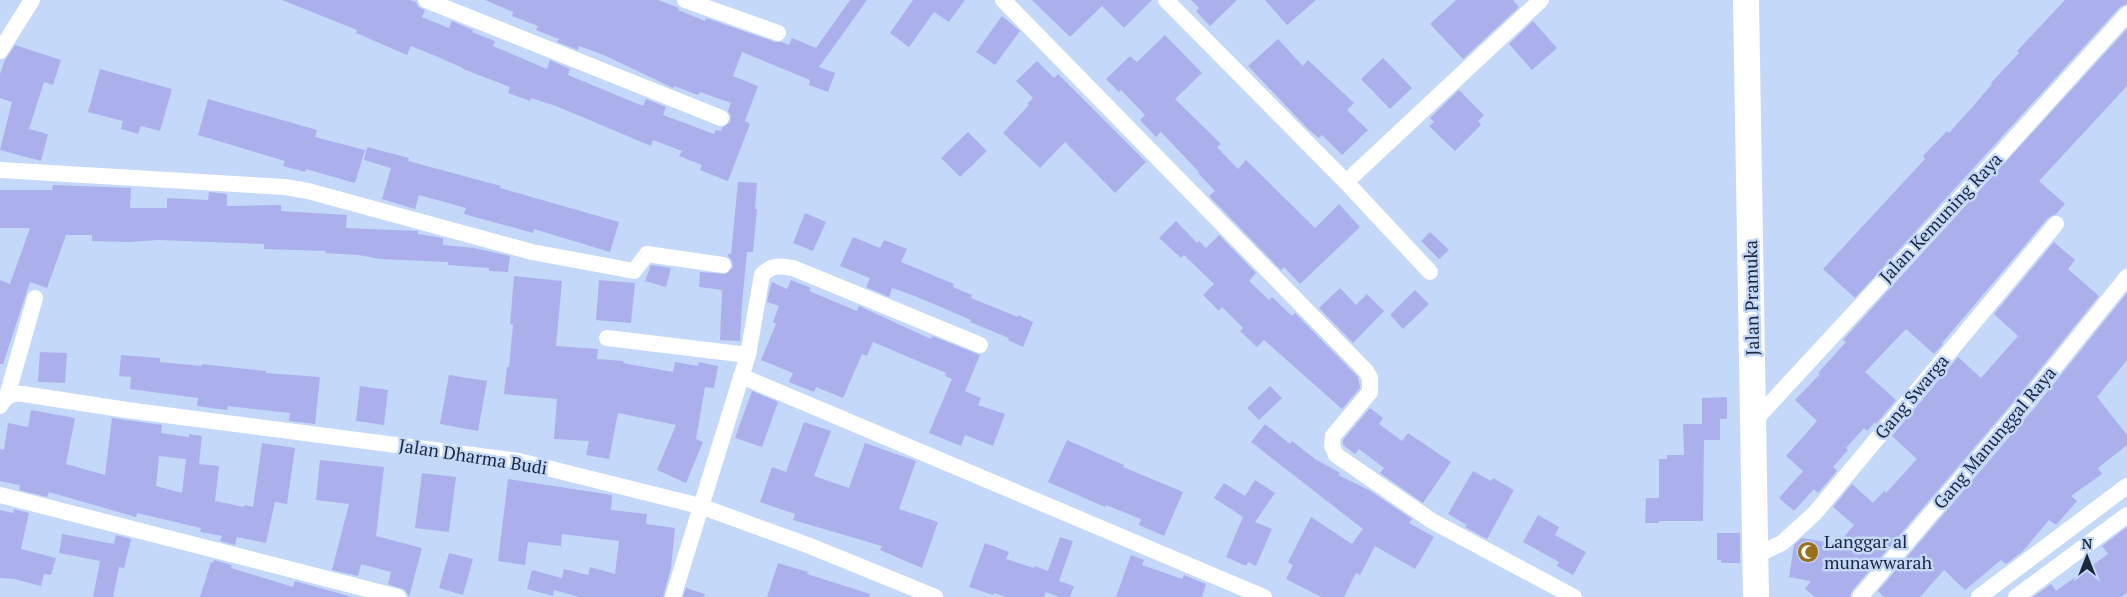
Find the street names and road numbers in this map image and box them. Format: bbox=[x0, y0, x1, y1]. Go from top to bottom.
street label: Jalan Kemuning Raya bbox=[1874, 147, 2007, 288]
street label: Jalan Pramuka bbox=[1738, 240, 1764, 356]
street label: Gang Swarga bbox=[1869, 349, 1954, 444]
street label: Gang Manunggal Raya bbox=[1928, 361, 2061, 514]
street label: Jalan Dharma Budi bbox=[397, 432, 549, 480]

